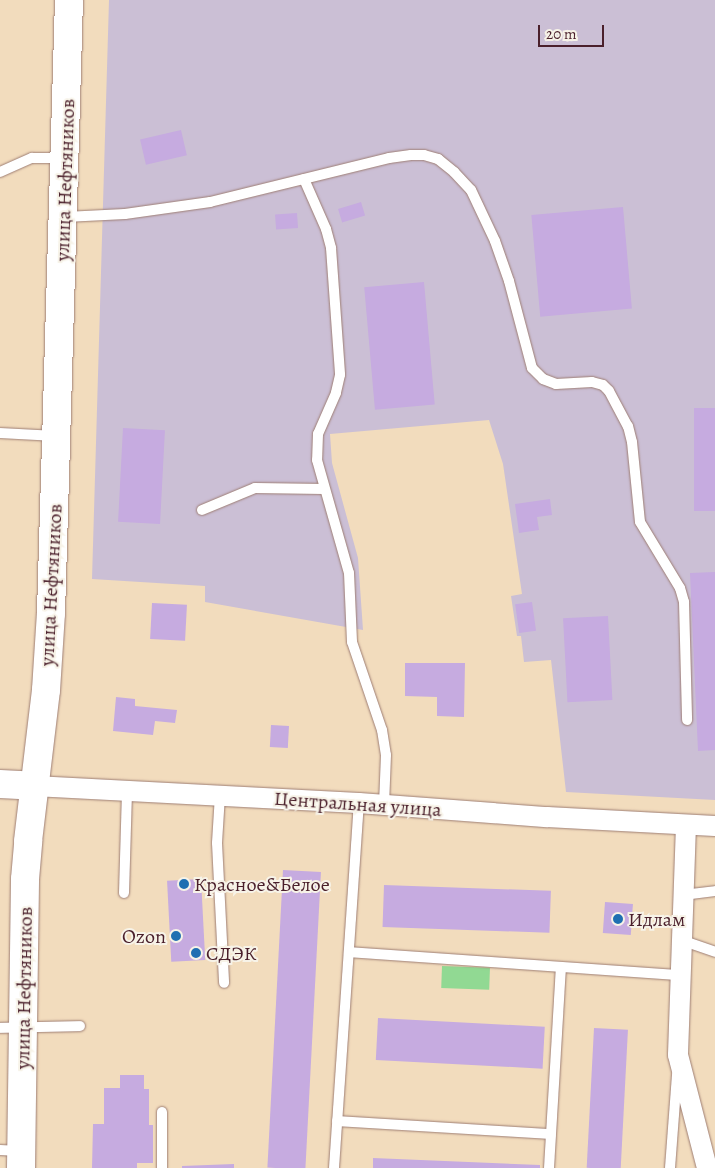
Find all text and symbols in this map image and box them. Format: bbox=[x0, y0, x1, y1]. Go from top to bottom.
scale bar bbox=[540, 15, 606, 47]
text: 20 m bbox=[546, 24, 577, 44]
street label: улица Нефтяников bbox=[50, 98, 80, 262]
street label: улица Нефтяников bbox=[35, 503, 67, 667]
street label: Центральная улица bbox=[273, 786, 443, 822]
place label: Красное&Белое bbox=[194, 872, 330, 896]
marker: Красное&Белое bbox=[178, 878, 190, 890]
street label: улица Нефтяников bbox=[11, 907, 37, 1069]
place label: Идлам bbox=[628, 907, 685, 931]
marker: Идлам bbox=[612, 913, 624, 925]
place label: Ozon bbox=[122, 924, 166, 948]
marker: Ozon bbox=[170, 930, 182, 942]
place label: СДЭК bbox=[206, 941, 256, 965]
marker: СДЭК bbox=[190, 947, 202, 959]

